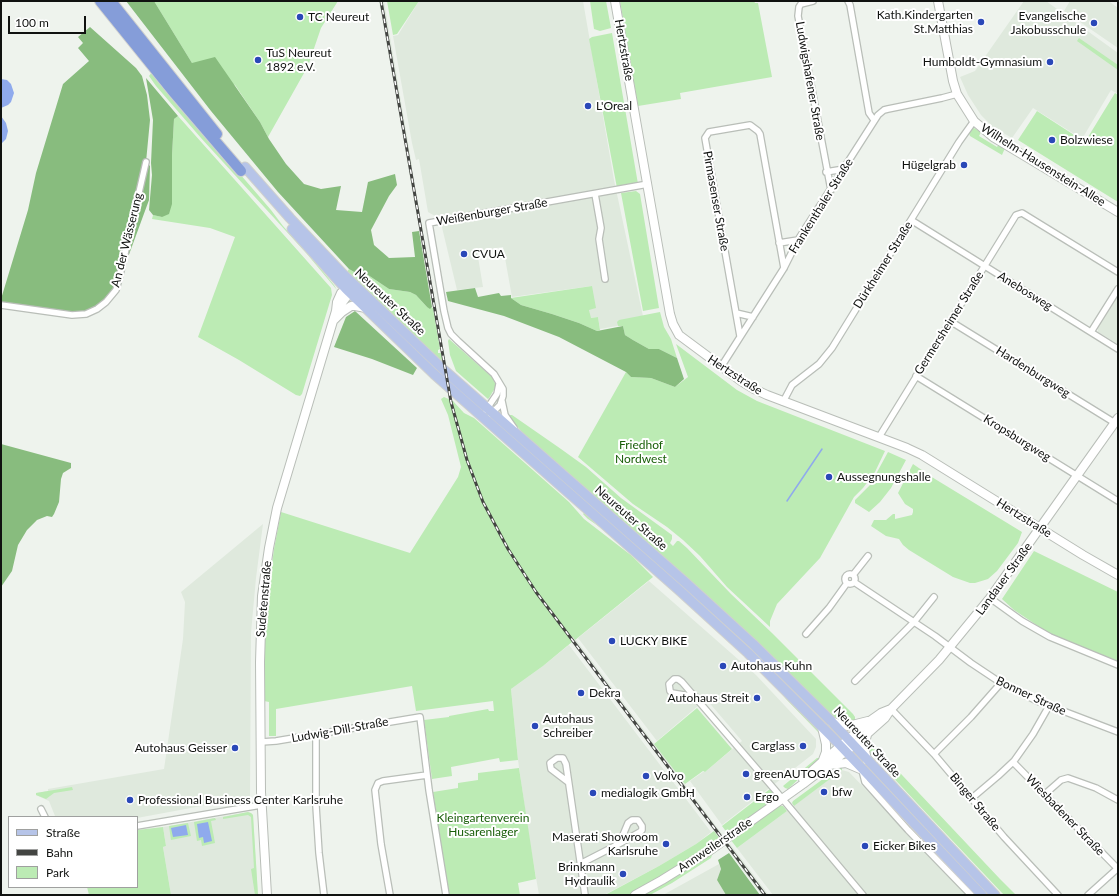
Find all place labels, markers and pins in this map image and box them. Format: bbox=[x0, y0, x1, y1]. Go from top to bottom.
place label: Kath.Kindergarten St.Matthias bbox=[877, 8, 973, 36]
place label: Evangelische Jakobusschule bbox=[1011, 9, 1086, 37]
place label: TC Neureut bbox=[308, 10, 369, 24]
marker: TC Neureut bbox=[295, 12, 305, 22]
marker: Kath.Kindergarten St.Matthias bbox=[976, 17, 986, 27]
marker: Evangelische Jakobusschule bbox=[1089, 18, 1099, 28]
place label: TuS Neureut 1892 e.V. bbox=[266, 46, 331, 74]
marker: TuS Neureut 1892 e.V. bbox=[253, 55, 263, 65]
place label: Humboldt-Gymnasium bbox=[923, 55, 1042, 69]
marker: Humboldt-Gymnasium bbox=[1045, 57, 1055, 67]
place label: L'Oreal bbox=[596, 99, 632, 113]
marker: L'Oreal bbox=[583, 101, 593, 111]
place label: Bolzwiese bbox=[1060, 133, 1113, 147]
marker: Bolzwiese bbox=[1047, 135, 1057, 145]
place label: Hügelgrab bbox=[902, 158, 956, 172]
marker: Hügelgrab bbox=[959, 160, 969, 170]
place label: CVUA bbox=[472, 247, 505, 261]
marker: CVUA bbox=[459, 249, 469, 259]
place label: Aussegnungshalle bbox=[837, 470, 931, 484]
marker: Aussegnungshalle bbox=[824, 472, 834, 482]
place label: LUCKY BIKE bbox=[620, 634, 687, 648]
marker: LUCKY BIKE bbox=[607, 636, 617, 646]
place label: Autohaus Kuhn bbox=[731, 659, 812, 673]
marker: Autohaus Kuhn bbox=[718, 661, 728, 671]
place label: Dekra bbox=[589, 686, 621, 700]
marker: Dekra bbox=[576, 688, 586, 698]
place label: Autohaus Streit bbox=[667, 691, 749, 705]
marker: Autohaus Streit bbox=[752, 693, 762, 703]
place label: Autohaus Schreiber bbox=[543, 712, 593, 740]
marker: Autohaus Schreiber bbox=[530, 721, 540, 731]
place label: Carglass bbox=[751, 739, 795, 753]
place label: Autohaus Geisser bbox=[135, 741, 227, 755]
marker: Carglass bbox=[798, 741, 808, 751]
marker: Autohaus Geisser bbox=[230, 743, 240, 753]
place label: greenAUTOGAS bbox=[754, 767, 840, 781]
place label: Volvo bbox=[654, 769, 684, 783]
marker: greenAUTOGAS bbox=[741, 769, 751, 779]
marker: Volvo bbox=[641, 771, 651, 781]
place label: bfw bbox=[832, 785, 852, 799]
place label: medialogik GmbH bbox=[601, 786, 695, 800]
marker: bfw bbox=[819, 787, 829, 797]
marker: medialogik GmbH bbox=[588, 788, 598, 798]
place label: Ergo bbox=[755, 790, 779, 804]
marker: Ergo bbox=[742, 792, 752, 802]
place label: Professional Business Center Karlsruhe bbox=[138, 793, 343, 807]
marker: Professional Business Center Karlsruhe bbox=[125, 795, 135, 805]
place label: Maserati Showroom Karlsruhe bbox=[552, 830, 658, 858]
marker: Maserati Showroom Karlsruhe bbox=[661, 839, 671, 849]
place label: Eicker Bikes bbox=[873, 839, 936, 853]
marker: Eicker Bikes bbox=[860, 841, 870, 851]
place label: Brinkmann Hydraulik bbox=[558, 860, 615, 888]
marker: Brinkmann Hydraulik bbox=[618, 869, 628, 879]

